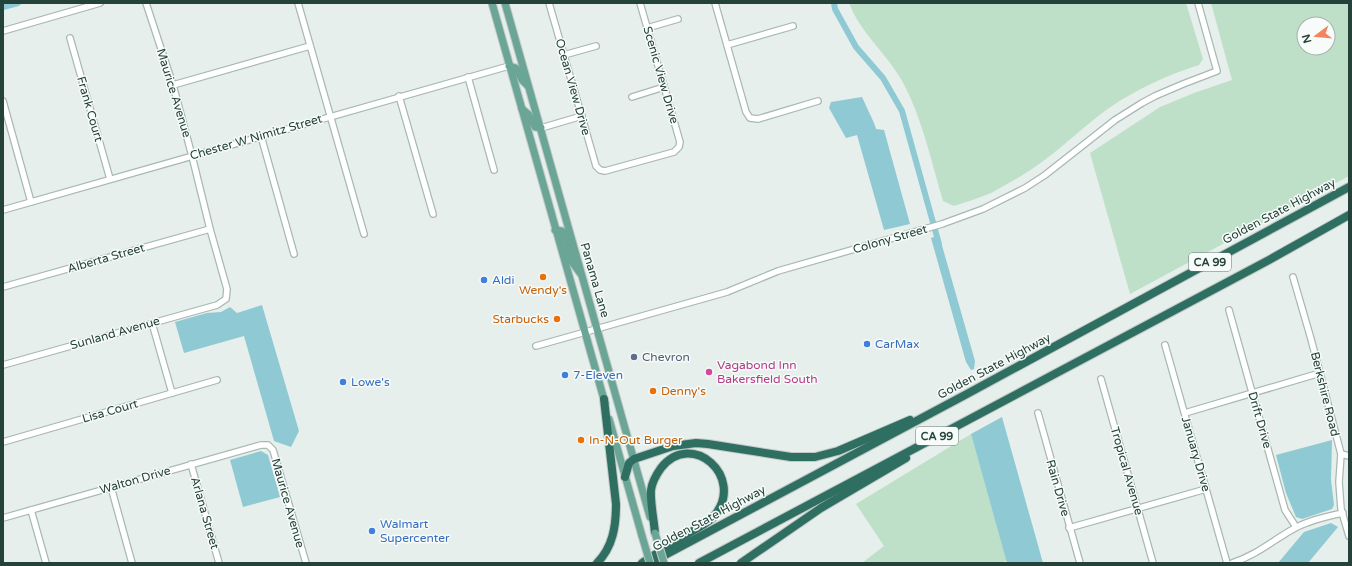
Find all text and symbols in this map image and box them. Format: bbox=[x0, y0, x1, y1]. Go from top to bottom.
north arrow bbox=[1296, 16, 1336, 56]
street label: Scenic View Drive bbox=[640, 25, 682, 125]
text: N bbox=[1299, 33, 1314, 45]
street label: Ocean View Drive bbox=[552, 37, 594, 137]
street label: Maurice Avenue bbox=[154, 47, 194, 139]
street label: Frank Court bbox=[74, 75, 106, 144]
street label: Chester W Nimitz Street bbox=[188, 111, 324, 163]
street label: Golden State Highway bbox=[1220, 175, 1338, 247]
street label: Colony Street bbox=[851, 222, 929, 256]
street label: Alberta Street bbox=[66, 240, 147, 276]
street label: Panama Lane bbox=[578, 241, 612, 319]
road number: CA 99 bbox=[1189, 253, 1231, 271]
marker: Wendy's bbox=[538, 272, 548, 282]
place label: Aldi bbox=[492, 273, 514, 287]
marker: Aldi bbox=[479, 275, 489, 285]
place label: Wendy's bbox=[519, 283, 567, 297]
place label: Starbucks bbox=[492, 312, 549, 326]
street label: Sunland Avenue bbox=[69, 313, 162, 352]
marker: Starbucks bbox=[552, 314, 562, 324]
street label: Golden State Highway bbox=[935, 330, 1053, 402]
place label: CarMax bbox=[875, 337, 920, 351]
marker: CarMax bbox=[862, 339, 872, 349]
place label: Chevron bbox=[642, 350, 690, 364]
street label: Berkshire Road bbox=[1308, 350, 1342, 438]
marker: Chevron bbox=[629, 352, 639, 362]
place label: Vagabond Inn Bakersfield South bbox=[717, 358, 818, 386]
marker: Vagabond Inn Bakersfield South bbox=[704, 367, 714, 377]
place label: 7-Eleven bbox=[573, 368, 623, 382]
marker: 7-Eleven bbox=[560, 370, 570, 380]
place label: Lowe's bbox=[351, 375, 390, 389]
marker: Lowe's bbox=[338, 377, 348, 387]
place label: Denny's bbox=[661, 384, 706, 398]
marker: Denny's bbox=[648, 386, 658, 396]
street label: Drift Drive bbox=[1245, 390, 1275, 450]
street label: Lisa Court bbox=[80, 396, 140, 426]
street label: January Drive bbox=[1179, 415, 1213, 493]
street label: Tropical Avenue bbox=[1108, 425, 1146, 517]
road number: CA 99 bbox=[916, 427, 958, 445]
place label: In-N-Out Burger bbox=[589, 433, 683, 447]
marker: In-N-Out Burger bbox=[576, 435, 586, 445]
street label: Maurice Avenue bbox=[269, 457, 308, 550]
street label: Rain Drive bbox=[1043, 458, 1073, 518]
street label: Walton Drive bbox=[98, 463, 172, 497]
street label: Arlana Street bbox=[188, 475, 222, 551]
street label: Golden State Highway bbox=[650, 482, 768, 554]
place label: Walmart Supercenter bbox=[380, 517, 450, 545]
marker: Walmart Supercenter bbox=[367, 526, 377, 536]

